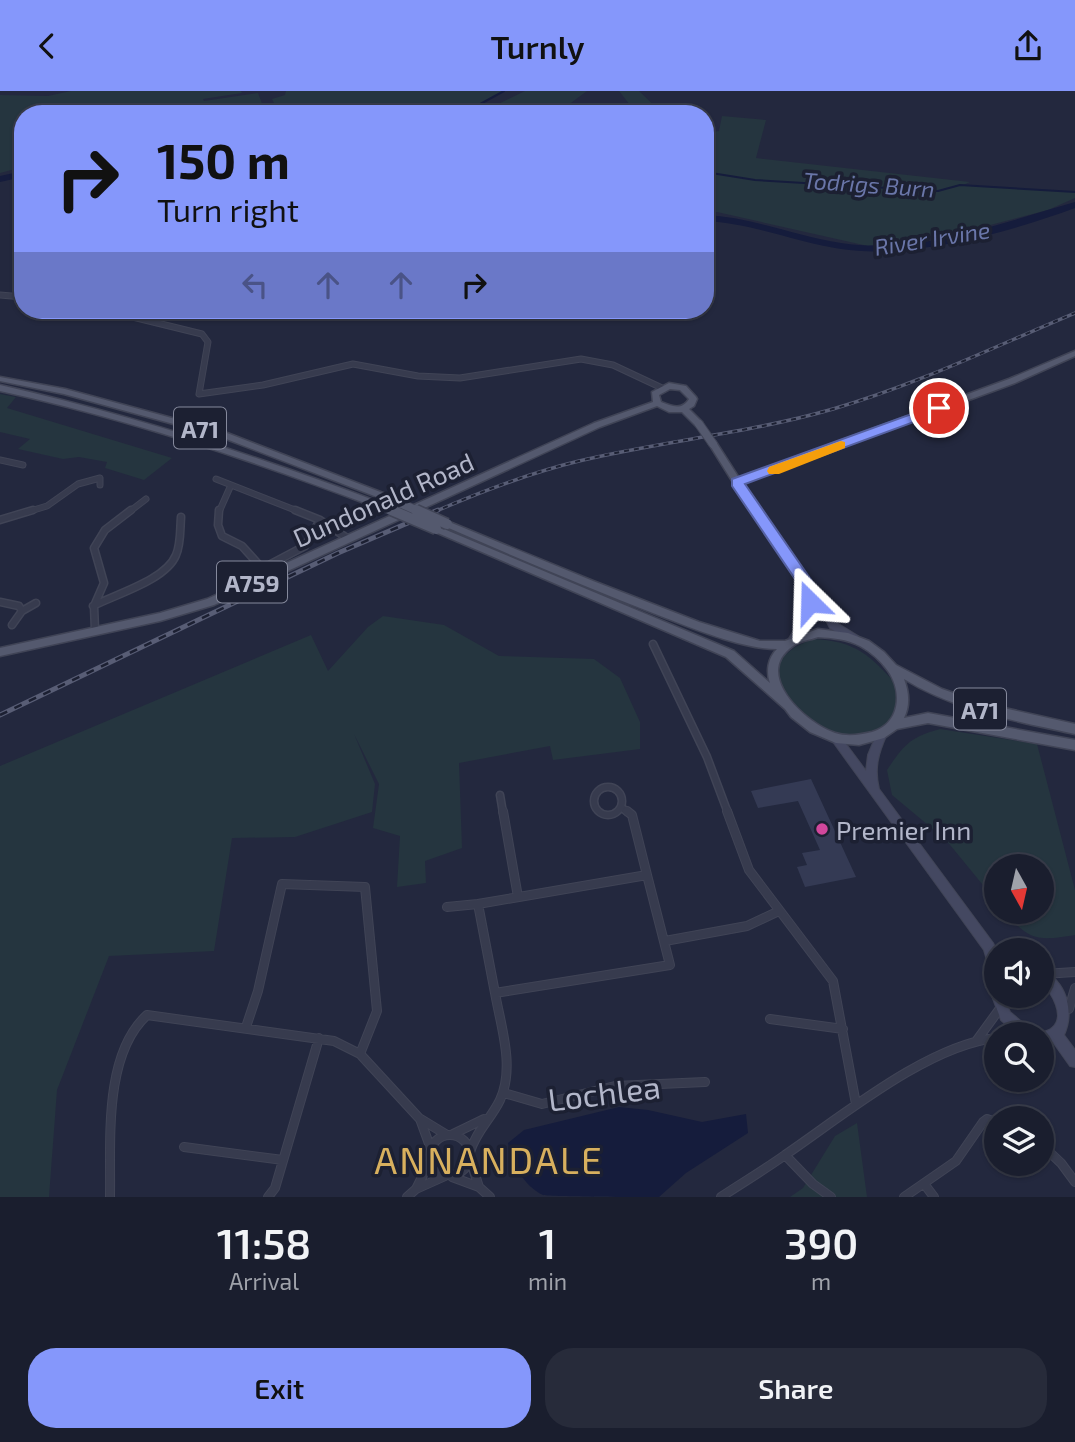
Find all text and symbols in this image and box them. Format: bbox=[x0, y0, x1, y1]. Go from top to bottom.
icon: back bbox=[28, 27, 66, 65]
text: Turnly bbox=[490, 27, 585, 65]
icon: share bbox=[1009, 27, 1047, 65]
text: 150 m bbox=[157, 130, 290, 189]
icon: right bbox=[42, 133, 133, 224]
water label: Todrigs Burn bbox=[802, 165, 936, 203]
text: Turn right bbox=[157, 190, 299, 228]
water label: River Irvine bbox=[872, 215, 992, 261]
icon: left bbox=[236, 266, 274, 304]
icon: ahead bbox=[309, 266, 347, 304]
icon: ahead bbox=[382, 266, 420, 304]
icon: right bbox=[455, 266, 493, 304]
pin bbox=[909, 378, 969, 438]
icon: arrive bbox=[920, 389, 958, 427]
road number: A71 bbox=[174, 407, 226, 449]
street label: Dundonald Road bbox=[288, 445, 478, 553]
road number: A759 bbox=[217, 561, 287, 603]
position arrow bbox=[773, 565, 847, 639]
road number: A71 bbox=[954, 689, 1006, 729]
place label: Premier Inn bbox=[836, 814, 971, 845]
marker: Premier Inn bbox=[814, 821, 830, 837]
north arrow bbox=[984, 854, 1054, 924]
map controls bbox=[984, 854, 1054, 1176]
button: sound bbox=[984, 938, 1054, 1008]
button: search bbox=[984, 1022, 1054, 1092]
street label: Lochlea bbox=[546, 1066, 662, 1118]
button: layers bbox=[984, 1106, 1054, 1176]
district label: ANNANDALE bbox=[374, 1137, 604, 1181]
text: 11:58 bbox=[217, 1217, 311, 1267]
text: 1 bbox=[539, 1217, 556, 1267]
text: 390 bbox=[784, 1217, 858, 1267]
text: Arrival bbox=[229, 1267, 299, 1295]
text: min bbox=[528, 1267, 567, 1295]
text: m bbox=[811, 1267, 831, 1295]
button: Exit bbox=[28, 1348, 531, 1428]
button: Share bbox=[545, 1348, 1047, 1428]

